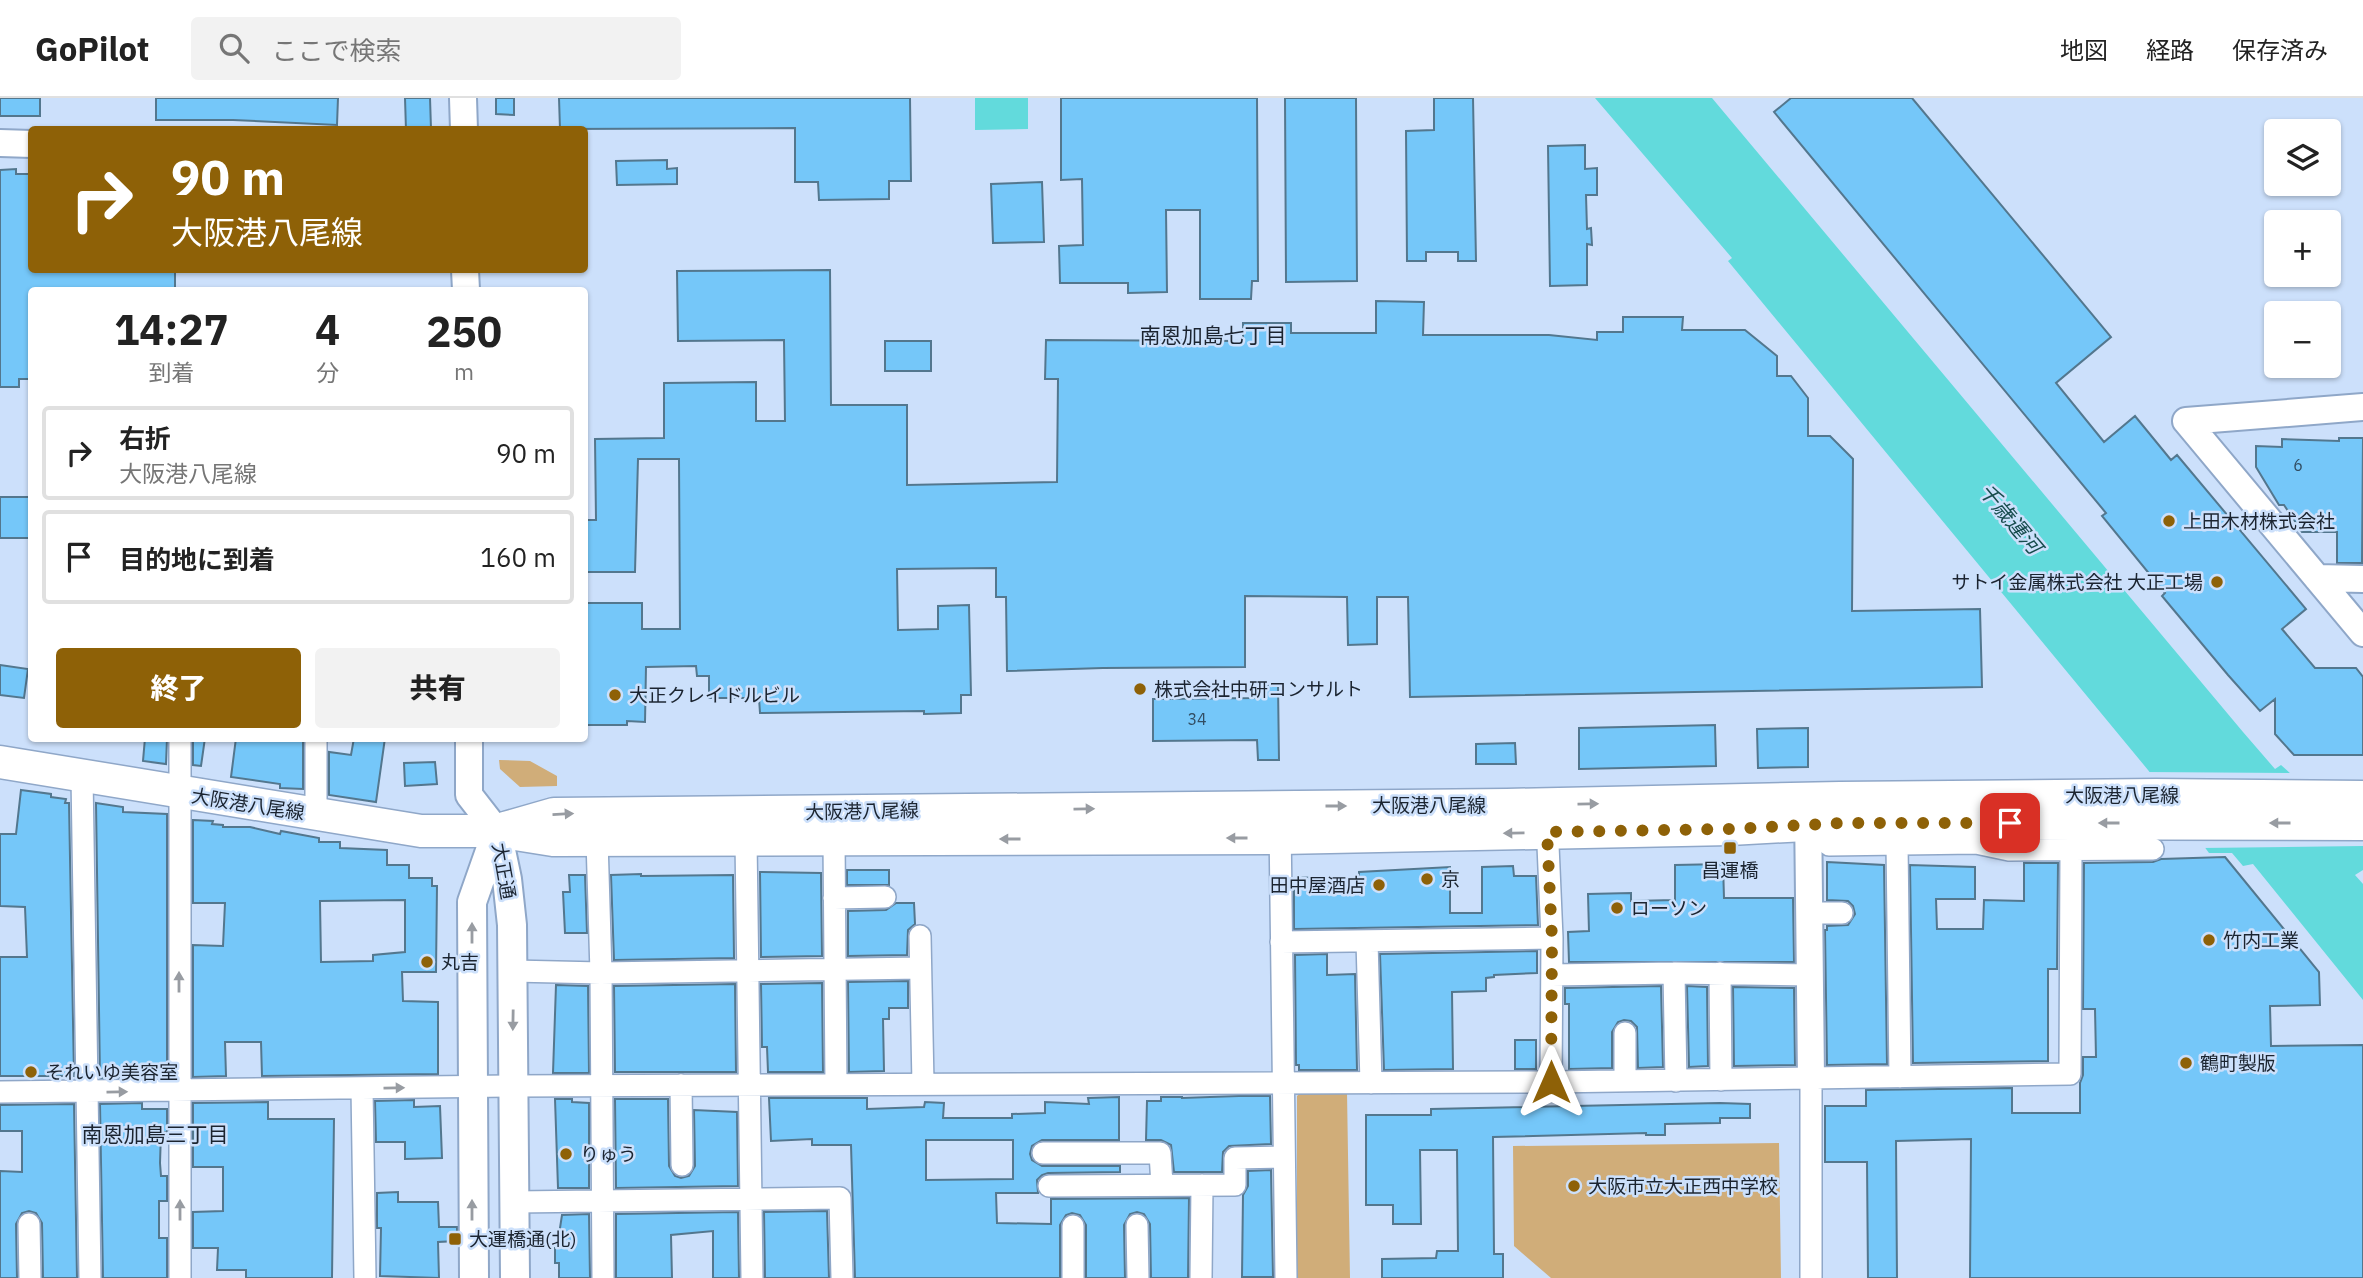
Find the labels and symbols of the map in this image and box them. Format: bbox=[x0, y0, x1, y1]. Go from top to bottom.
district label: 南恩加島七丁目 bbox=[1140, 321, 1287, 349]
house number: 6 bbox=[2293, 455, 2303, 475]
water label: 千歳運河 bbox=[1973, 477, 2051, 563]
place label: 上田木材株式会社 bbox=[2183, 509, 2335, 533]
marker: 上田木材株式会社 bbox=[2161, 513, 2177, 529]
place label: サトイ金属株式会社 大正工場 bbox=[1952, 570, 2203, 594]
marker: サトイ金属株式会社 大正工場 bbox=[2209, 574, 2225, 590]
place label: 株式会社中研コンサルト bbox=[1154, 677, 1363, 701]
marker: 株式会社中研コンサルト bbox=[1132, 681, 1148, 697]
place label: 大正クレイドルビル bbox=[629, 683, 800, 707]
marker: 大正クレイドルビル bbox=[607, 687, 623, 703]
house number: 34 bbox=[1187, 709, 1207, 729]
street label: 大阪港八尾線 bbox=[190, 783, 306, 825]
street label: 大阪港八尾線 bbox=[2065, 783, 2179, 807]
street label: 大阪港八尾線 bbox=[1372, 793, 1486, 817]
pin bbox=[1980, 793, 2040, 853]
street label: 大阪港八尾線 bbox=[805, 798, 919, 824]
one-way arrow bbox=[1577, 798, 1599, 809]
one-way arrow bbox=[1325, 800, 1347, 812]
one-way arrow bbox=[1073, 803, 1095, 815]
one-way arrow bbox=[552, 808, 574, 819]
one-way arrow bbox=[2097, 817, 2119, 829]
one-way arrow bbox=[2269, 817, 2291, 829]
one-way arrow bbox=[1503, 828, 1525, 839]
one-way arrow bbox=[1226, 832, 1248, 844]
one-way arrow bbox=[999, 833, 1021, 845]
marker: 昌運橋 bbox=[1722, 840, 1738, 856]
street label: 大正通 bbox=[487, 841, 521, 901]
place label: 昌運橋 bbox=[1701, 858, 1759, 882]
place label: 京 bbox=[1441, 867, 1460, 891]
marker: 京 bbox=[1419, 871, 1435, 887]
place label: 田中屋酒店 bbox=[1270, 873, 1365, 897]
marker: 田中屋酒店 bbox=[1371, 877, 1387, 893]
place label: ローソン bbox=[1631, 896, 1707, 920]
marker: ローソン bbox=[1609, 900, 1625, 916]
one-way arrow bbox=[466, 922, 478, 944]
place label: 竹内工業 bbox=[2223, 928, 2299, 952]
marker: 竹内工業 bbox=[2201, 932, 2217, 948]
place label: 丸吉 bbox=[441, 950, 479, 974]
marker: 丸吉 bbox=[419, 954, 435, 970]
one-way arrow bbox=[173, 971, 185, 993]
one-way arrow bbox=[507, 1010, 518, 1032]
position arrow bbox=[1514, 1045, 1588, 1119]
place label: 鶴町製版 bbox=[2200, 1051, 2276, 1075]
marker: 鶴町製版 bbox=[2178, 1055, 2194, 1071]
place label: それいゆ美容室 bbox=[45, 1060, 178, 1084]
marker: それいゆ美容室 bbox=[23, 1064, 39, 1080]
one-way arrow bbox=[383, 1082, 405, 1093]
one-way arrow bbox=[106, 1086, 128, 1097]
district label: 南恩加島三丁目 bbox=[82, 1120, 229, 1148]
place label: りゅう bbox=[580, 1142, 637, 1166]
marker: りゅう bbox=[558, 1146, 574, 1162]
place label: 大阪市立大正西中学校 bbox=[1588, 1174, 1778, 1198]
marker: 大阪市立大正西中学校 bbox=[1566, 1178, 1582, 1194]
one-way arrow bbox=[174, 1199, 186, 1221]
one-way arrow bbox=[466, 1199, 478, 1221]
place label: 大運橋通(北) bbox=[469, 1227, 577, 1251]
marker: 大運橋通(北) bbox=[447, 1231, 463, 1247]

